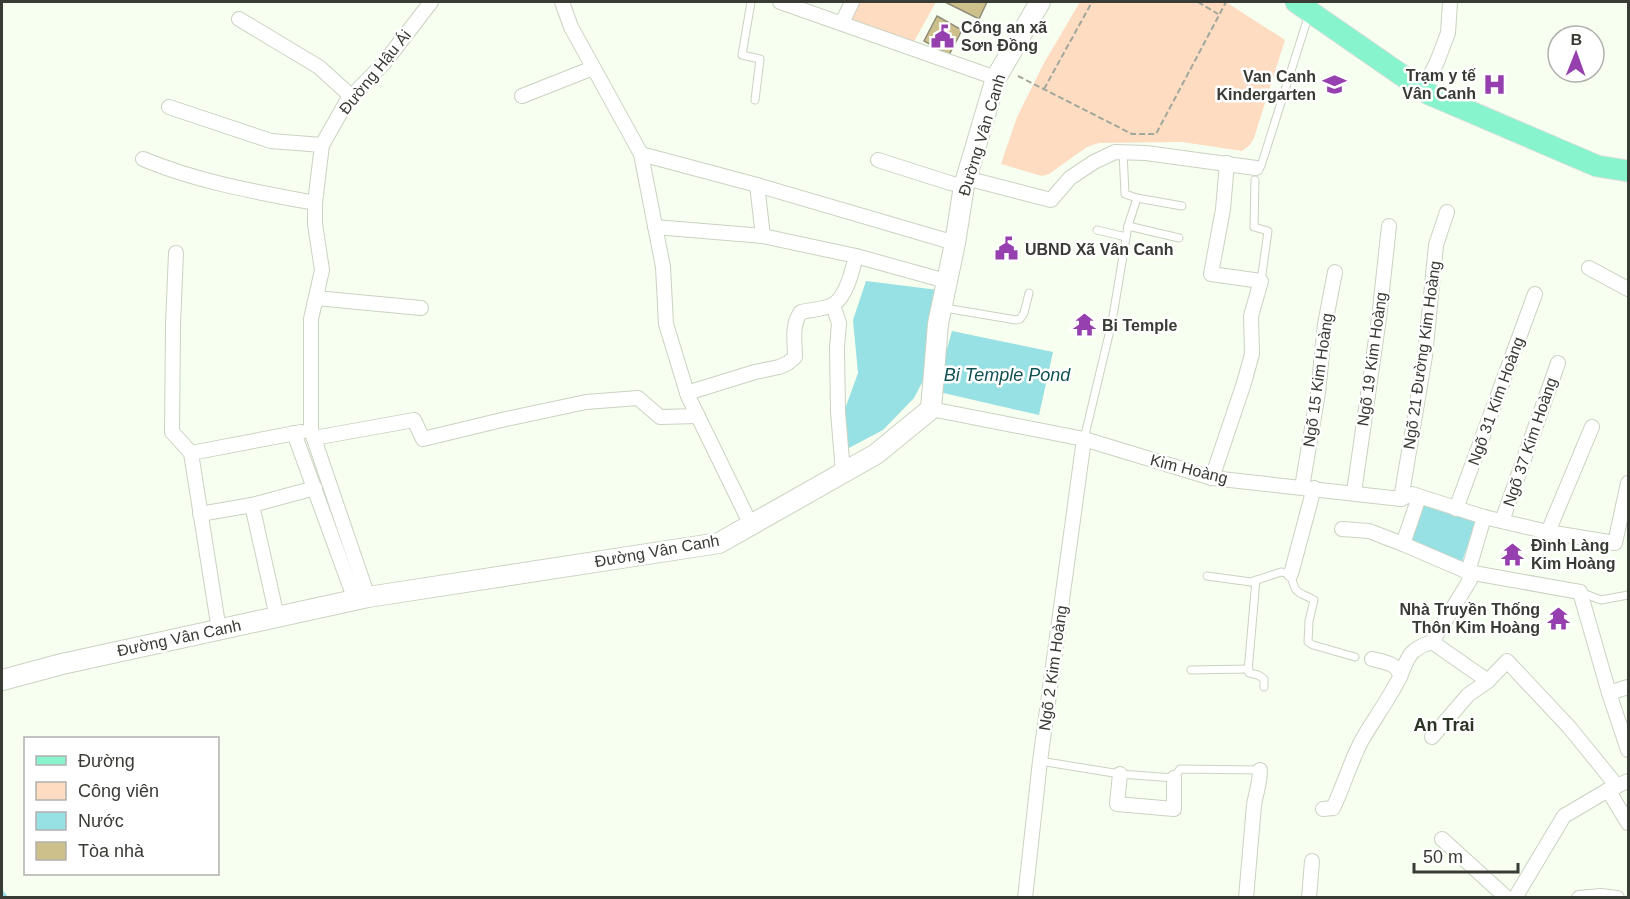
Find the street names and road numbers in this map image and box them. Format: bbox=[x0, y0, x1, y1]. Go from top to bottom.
street label: Đường Hậu Ái bbox=[335, 26, 414, 117]
street label: Đường Vân Canh bbox=[955, 72, 1009, 198]
street label: Ngõ 21 Đường Kim Hoàng bbox=[1400, 260, 1444, 450]
street label: Ngõ 19 Kim Hoàng bbox=[1354, 291, 1390, 427]
street label: Ngõ 15 Kim Hoàng bbox=[1300, 312, 1336, 448]
street label: Ngõ 31 Kim Hoàng bbox=[1465, 335, 1527, 467]
street label: Ngõ 37 Kim Hoàng bbox=[1500, 375, 1560, 509]
street label: Kim Hoàng bbox=[1149, 451, 1229, 487]
street label: Đường Vân Canh bbox=[593, 532, 721, 570]
street label: Ngõ 2 Kim Hoàng bbox=[1036, 604, 1070, 732]
street label: Đường Vân Canh bbox=[116, 617, 242, 659]

